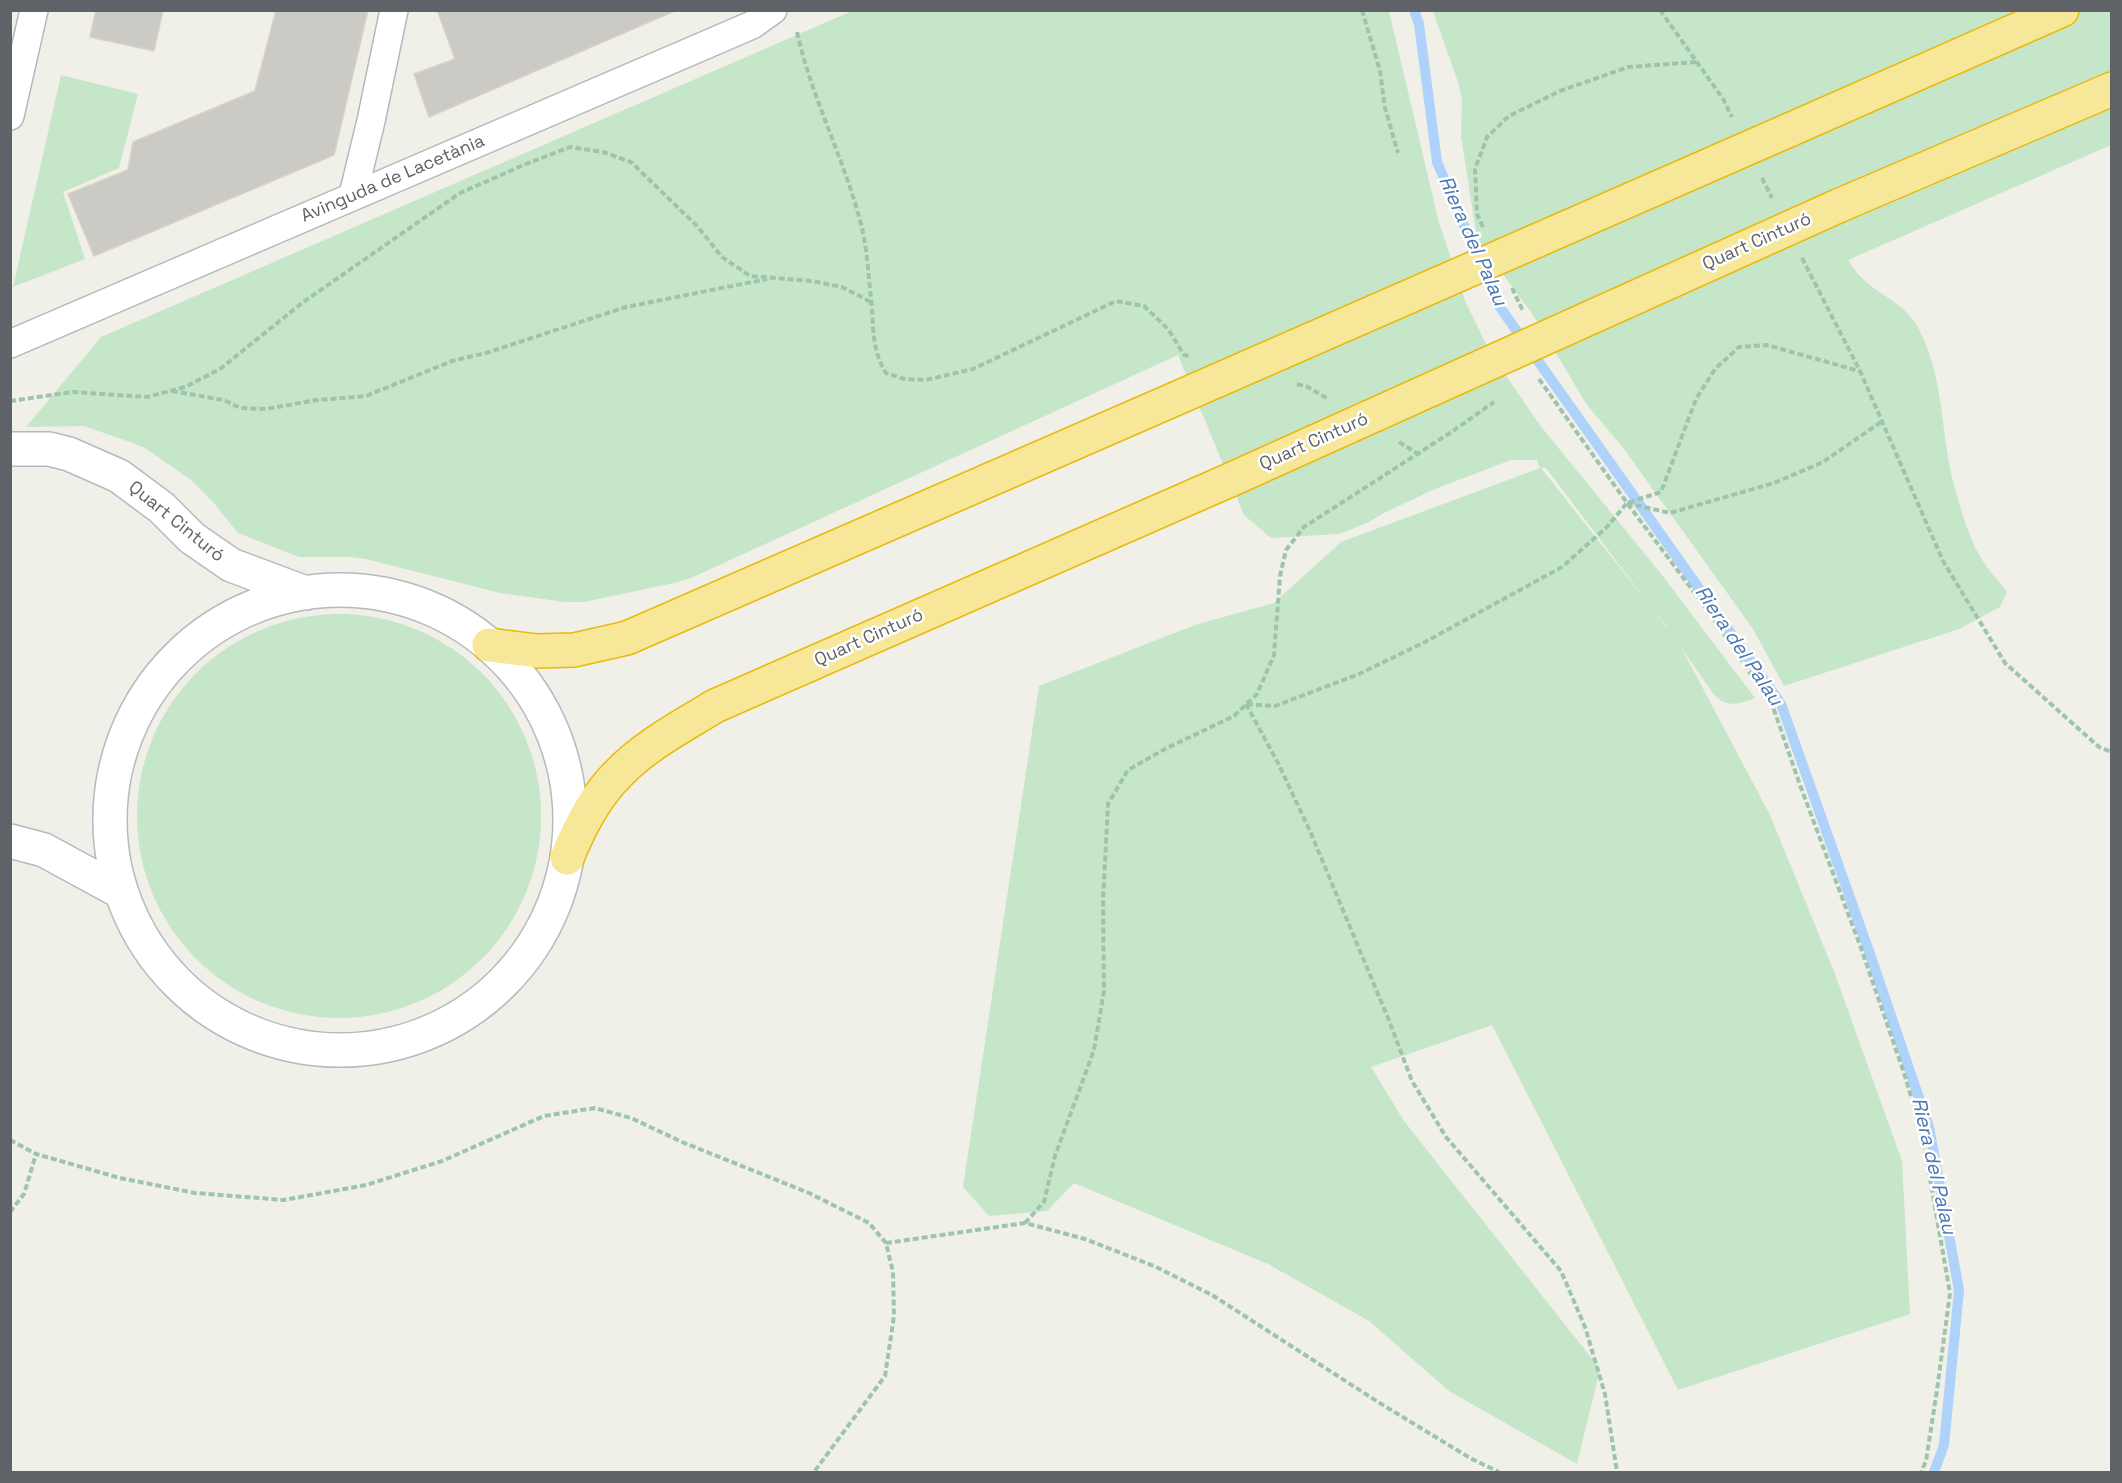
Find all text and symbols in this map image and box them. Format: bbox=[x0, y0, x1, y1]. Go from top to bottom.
street label: Avinguda de Lacetània bbox=[298, 130, 488, 228]
water label: Riera del Palau bbox=[1433, 172, 1511, 310]
street label: Quart Cinturó bbox=[1699, 208, 1815, 276]
street label: Quart Cinturó bbox=[1256, 408, 1372, 476]
street label: Quart Cinturó bbox=[124, 477, 228, 567]
water label: Riera del Palau bbox=[1689, 581, 1787, 711]
street label: Quart Cinturó bbox=[811, 604, 927, 672]
water label: Riera del Palau bbox=[1906, 1095, 1960, 1237]

